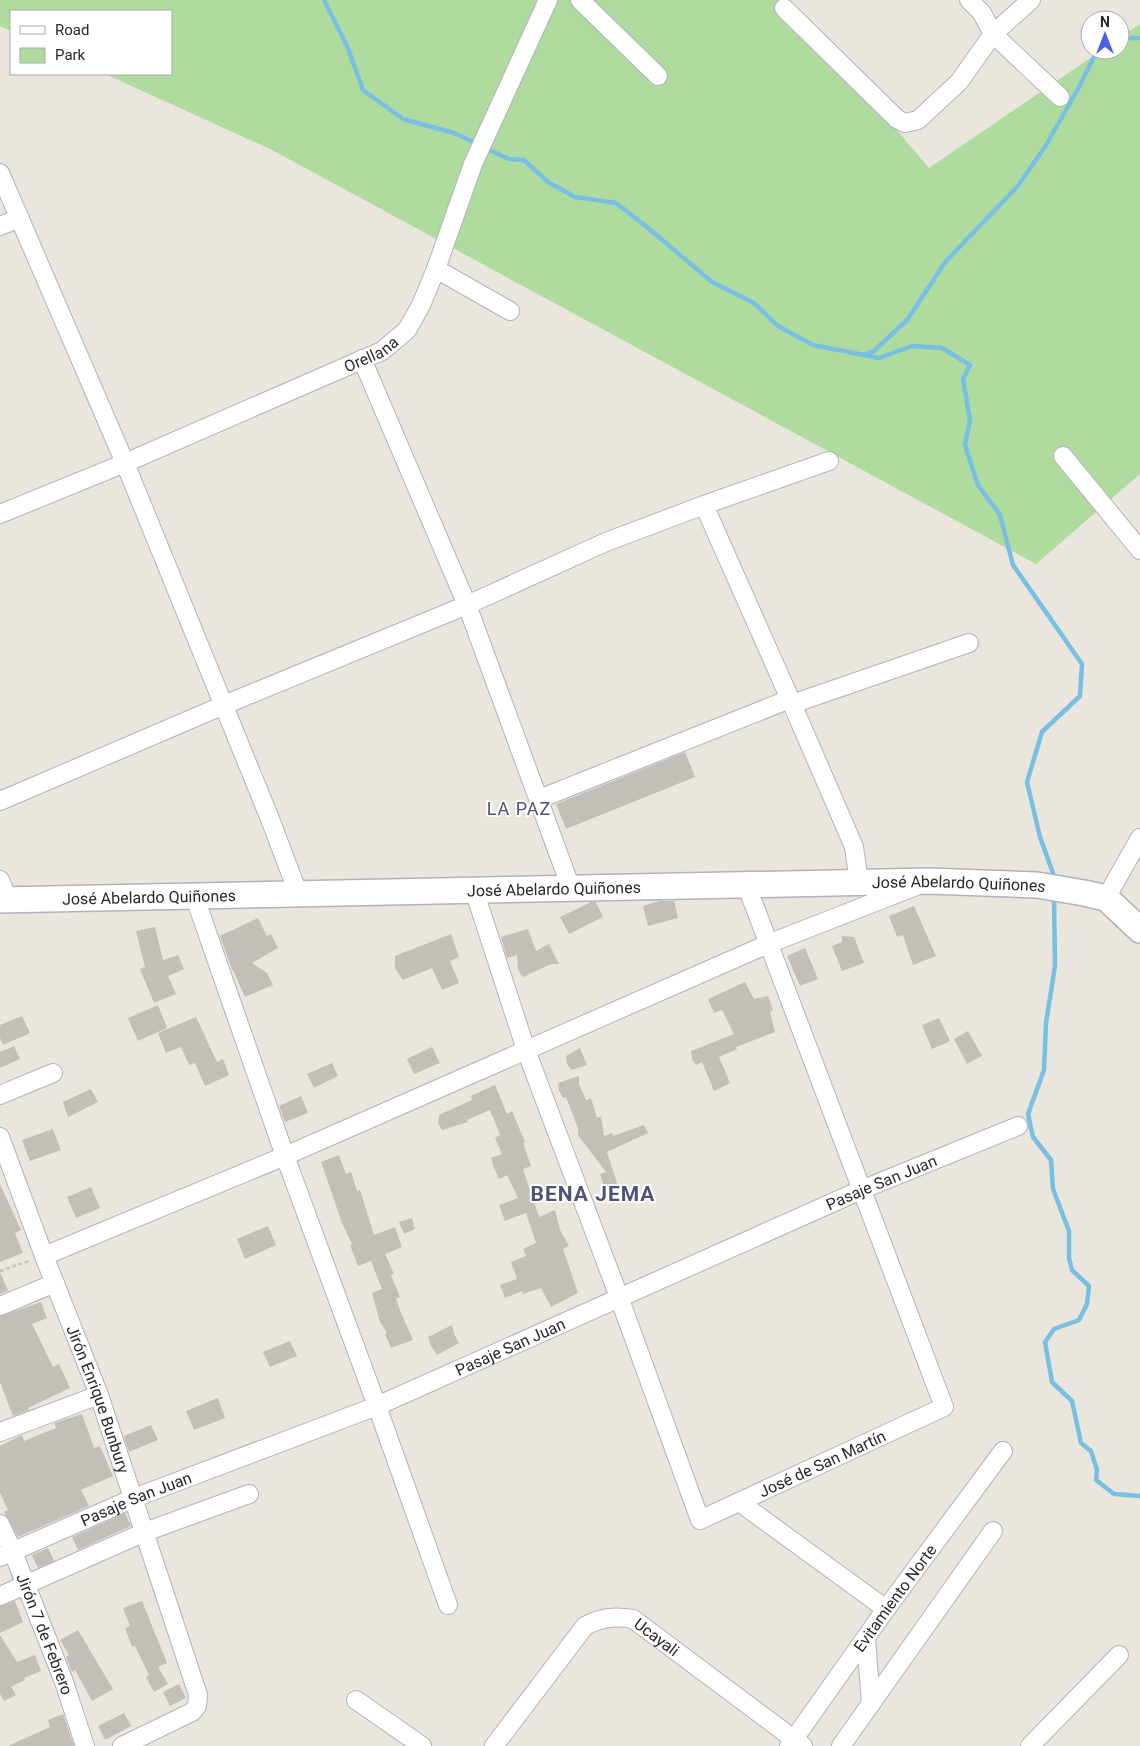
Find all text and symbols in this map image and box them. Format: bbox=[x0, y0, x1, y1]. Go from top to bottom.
legend bbox=[10, 10, 172, 75]
north arrow bbox=[1080, 10, 1130, 60]
text: N bbox=[1100, 14, 1110, 30]
text: Road bbox=[55, 21, 89, 39]
text: Park bbox=[55, 46, 86, 64]
street label: Orellana bbox=[341, 332, 402, 376]
district label: LA PAZ bbox=[487, 798, 551, 819]
street label: José Abelardo Quiñones bbox=[872, 872, 1047, 896]
street label: José Abelardo Quiñones bbox=[467, 878, 641, 900]
street label: José Abelardo Quiñones bbox=[62, 886, 236, 909]
street label: Pasaje San Juan bbox=[823, 1151, 940, 1214]
district label: BENA JEMA bbox=[531, 1182, 655, 1206]
street label: Pasaje San Juan bbox=[452, 1314, 568, 1380]
street label: Jirón Enrique Bunbury bbox=[62, 1322, 133, 1476]
street label: José de San Martín bbox=[756, 1426, 889, 1501]
street label: Pasaje San Juan bbox=[78, 1468, 194, 1530]
street label: Evitamiento Norte bbox=[850, 1541, 941, 1655]
street label: Jirón 7 de Febrero bbox=[12, 1571, 77, 1697]
street label: Ucayali bbox=[630, 1614, 683, 1660]

